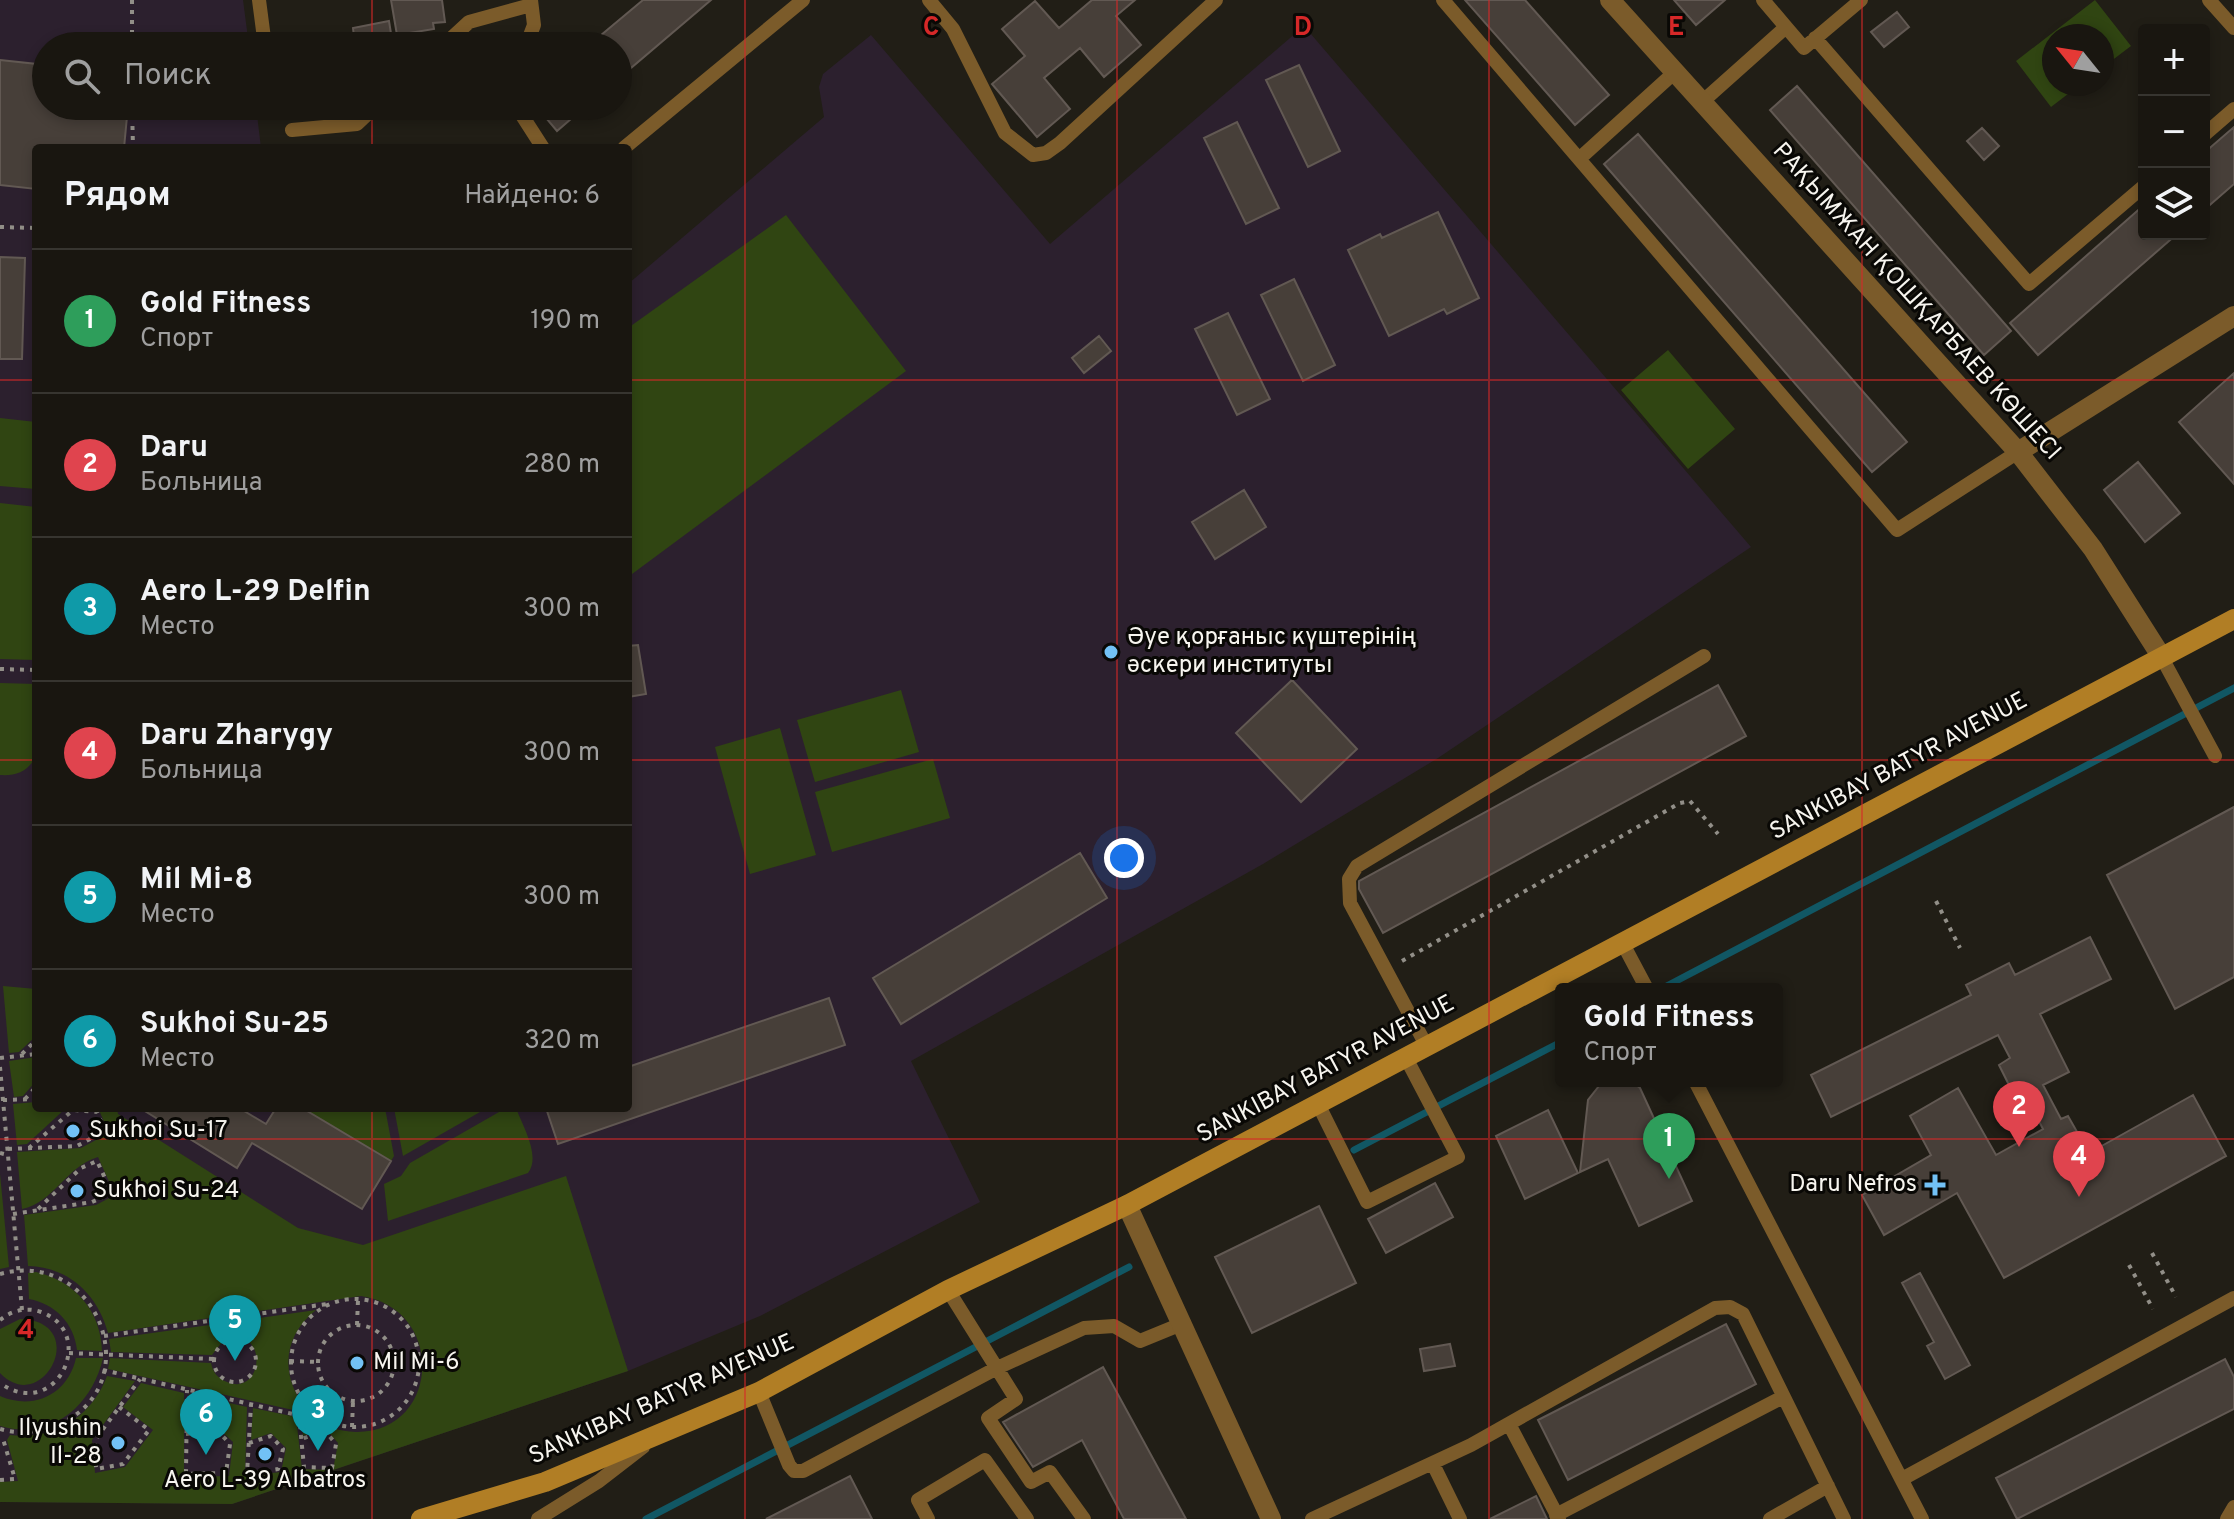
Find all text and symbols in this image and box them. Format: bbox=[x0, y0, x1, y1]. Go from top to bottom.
text: C bbox=[923, 12, 939, 45]
text: D bbox=[1294, 12, 1312, 45]
text: E bbox=[1668, 12, 1684, 45]
north arrow bbox=[2042, 24, 2114, 96]
map controls bbox=[2138, 24, 2210, 240]
button: + bbox=[2138, 24, 2210, 96]
search box bbox=[32, 32, 632, 120]
icon: search bbox=[60, 54, 104, 98]
text: Поиск bbox=[124, 58, 212, 95]
button: − bbox=[2138, 96, 2210, 168]
street label: РАҚЫМЖАН ҚОШҚАРБАЕВ КӨШЕСІ bbox=[1765, 137, 2067, 467]
button: layers bbox=[2138, 168, 2210, 240]
text: Рядом bbox=[64, 175, 171, 218]
text: Найдено: 6 bbox=[464, 180, 600, 213]
text: Gold Fitness bbox=[140, 286, 311, 323]
text: 1 bbox=[85, 305, 95, 338]
text: 190 m bbox=[530, 305, 600, 338]
text: Спорт bbox=[140, 323, 213, 356]
text: Daru bbox=[140, 430, 208, 467]
text: 2 bbox=[82, 449, 98, 482]
text: 280 m bbox=[524, 449, 600, 482]
text: Больница bbox=[140, 467, 262, 500]
text: Aero L-29 Delfin bbox=[140, 574, 371, 611]
text: 3 bbox=[82, 593, 98, 626]
text: 300 m bbox=[523, 593, 600, 626]
text: Место bbox=[140, 611, 215, 644]
place label: Әуе қорғаныс күштерінің әскери институты bbox=[1127, 623, 1416, 681]
marker: Әуе қорғаныс күштерінің әскери институты bbox=[1102, 643, 1120, 661]
street label: SANKIBAY BATYR AVENUE bbox=[1765, 686, 2033, 848]
text: Daru Zharygy bbox=[140, 718, 333, 755]
text: 4 bbox=[82, 737, 98, 770]
text: 300 m bbox=[523, 737, 600, 770]
text: Больница bbox=[140, 755, 262, 788]
your location bbox=[1104, 838, 1144, 878]
text: Mil Mi-8 bbox=[140, 862, 253, 899]
text: 5 bbox=[82, 881, 98, 914]
text: 300 m bbox=[523, 881, 600, 914]
text: Место bbox=[140, 899, 215, 932]
popup bbox=[1555, 983, 1783, 1087]
street label: SANKIBAY BATYR AVENUE bbox=[1192, 989, 1460, 1151]
text: Gold Fitness bbox=[1583, 1000, 1755, 1037]
text: Sukhoi Su-25 bbox=[140, 1006, 329, 1043]
text: 6 bbox=[82, 1025, 98, 1058]
text: 320 m bbox=[524, 1025, 600, 1058]
text: Спорт bbox=[1583, 1037, 1657, 1070]
text: Место bbox=[140, 1043, 215, 1076]
pin: 2 bbox=[1993, 1081, 2045, 1147]
pin: 1 bbox=[1643, 1113, 1695, 1179]
place label: Sukhoi Su-17 bbox=[89, 1116, 227, 1146]
marker: Sukhoi Su-17 bbox=[64, 1122, 82, 1140]
pin: 4 bbox=[2053, 1131, 2105, 1197]
place label: Daru Nefros bbox=[1789, 1170, 1917, 1200]
marker: Daru Nefros bbox=[1924, 1174, 1946, 1196]
place label: Sukhoi Su-24 bbox=[93, 1176, 239, 1206]
marker: Sukhoi Su-24 bbox=[68, 1182, 86, 1200]
pin: 5 bbox=[209, 1295, 261, 1361]
text: 4 bbox=[18, 1315, 34, 1348]
street label: SANKIBAY BATYR AVENUE bbox=[525, 1328, 799, 1472]
place label: Mil Mi-6 bbox=[373, 1348, 460, 1378]
marker: Mil Mi-6 bbox=[348, 1354, 366, 1372]
pin: 3 bbox=[292, 1385, 344, 1451]
pin: 6 bbox=[180, 1389, 232, 1455]
place label: Ilyushin Il-28 bbox=[18, 1414, 102, 1472]
marker: Ilyushin Il-28 bbox=[109, 1434, 127, 1452]
marker: Aero L-39 Albatros bbox=[256, 1445, 274, 1463]
place label: Aero L-39 Albatros bbox=[164, 1466, 366, 1496]

